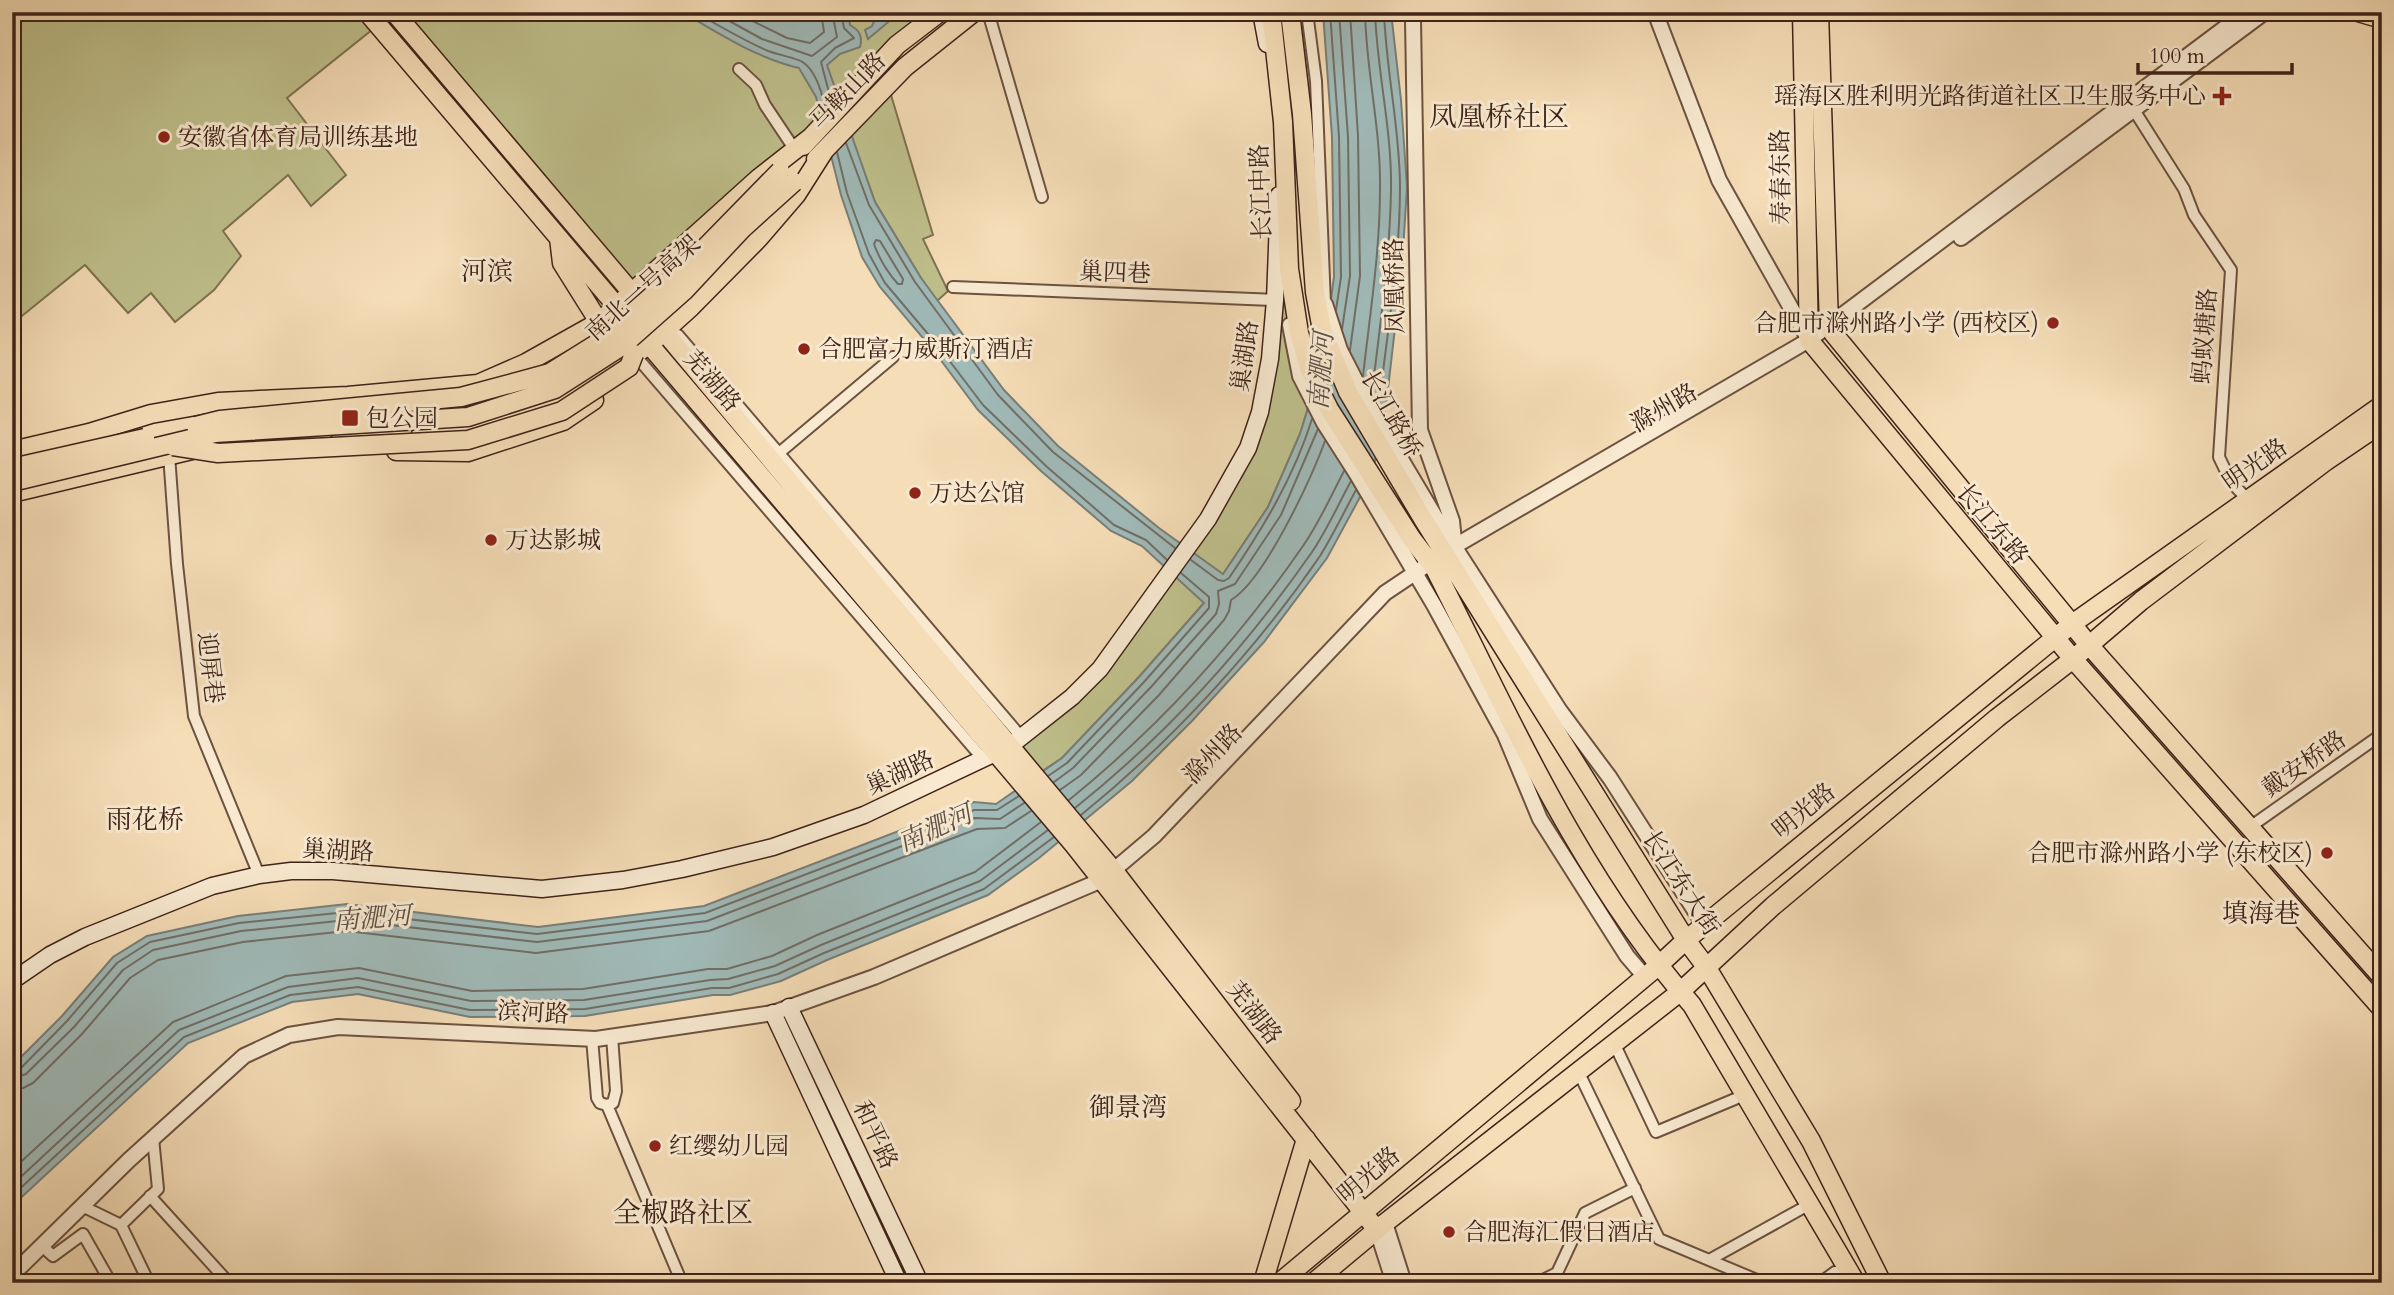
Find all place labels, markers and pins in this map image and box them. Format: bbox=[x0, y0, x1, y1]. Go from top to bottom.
place label: 瑶海区胜利明光路街道社区卫生服务中心 bbox=[1774, 80, 2206, 113]
marker: 瑶海区胜利明光路街道社区卫生服务中心 bbox=[2212, 86, 2232, 106]
place label: 安徽省体育局训练基地 bbox=[178, 121, 418, 154]
marker: 安徽省体育局训练基地 bbox=[156, 129, 172, 145]
place label: 合肥市滁州路小学 (西校区) bbox=[1753, 307, 2039, 340]
marker: 合肥市滁州路小学 (西校区) bbox=[2045, 315, 2061, 331]
place label: 合肥富力威斯汀酒店 bbox=[818, 333, 1034, 366]
marker: 合肥富力威斯汀酒店 bbox=[796, 341, 812, 357]
place label: 包公园 bbox=[366, 402, 438, 435]
marker: 包公园 bbox=[340, 408, 360, 428]
place label: 万达公馆 bbox=[929, 477, 1025, 510]
marker: 万达公馆 bbox=[907, 485, 923, 501]
place label: 万达影城 bbox=[505, 524, 601, 557]
marker: 万达影城 bbox=[483, 532, 499, 548]
place label: 合肥市滁州路小学 (东校区) bbox=[2027, 837, 2313, 870]
marker: 合肥市滁州路小学 (东校区) bbox=[2319, 845, 2335, 861]
place label: 红缨幼儿园 bbox=[669, 1130, 789, 1163]
marker: 红缨幼儿园 bbox=[647, 1138, 663, 1154]
place label: 合肥海汇假日酒店 bbox=[1463, 1216, 1655, 1249]
marker: 合肥海汇假日酒店 bbox=[1441, 1224, 1457, 1240]

